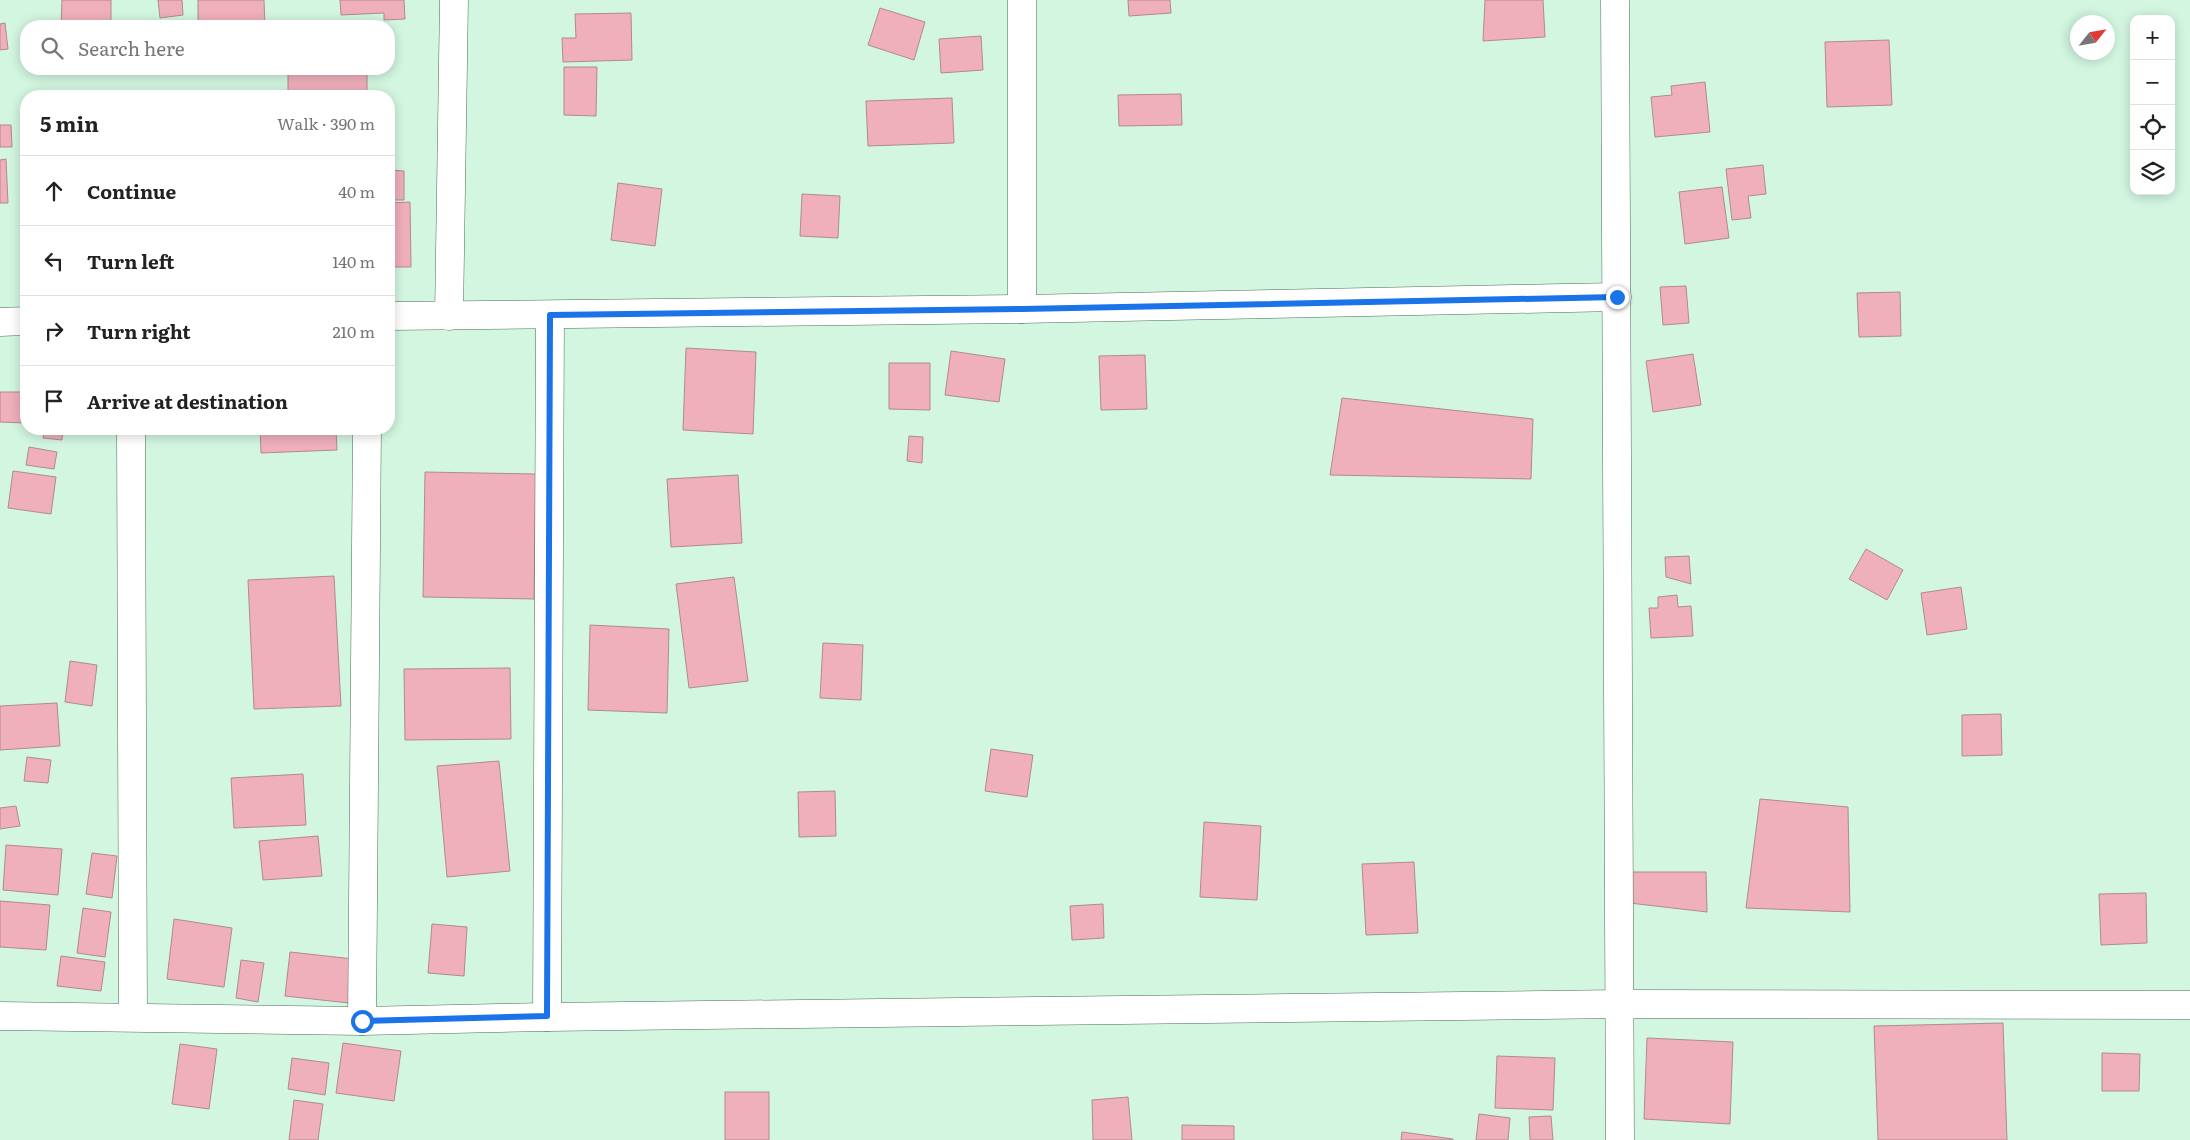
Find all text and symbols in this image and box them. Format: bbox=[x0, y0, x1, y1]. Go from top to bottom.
north arrow bbox=[2070, 15, 2115, 60]
map controls bbox=[2130, 15, 2175, 195]
button: + bbox=[2130, 15, 2175, 60]
search box bbox=[20, 20, 395, 75]
icon: search bbox=[38, 34, 66, 62]
text: Search here bbox=[78, 34, 185, 62]
button: − bbox=[2130, 60, 2175, 105]
button: locate bbox=[2130, 105, 2175, 150]
text: 5 min bbox=[40, 107, 99, 138]
text: Walk · 390 m bbox=[277, 111, 375, 135]
button: layers bbox=[2130, 150, 2175, 195]
icon: ahead bbox=[40, 177, 68, 205]
text: Continue bbox=[87, 177, 176, 205]
text: 40 m bbox=[338, 179, 375, 203]
icon: left bbox=[40, 247, 68, 275]
text: Turn left bbox=[87, 247, 174, 275]
text: 140 m bbox=[332, 249, 375, 273]
route end bbox=[1606, 286, 1629, 309]
icon: right bbox=[40, 317, 68, 345]
text: Turn right bbox=[87, 317, 191, 345]
text: 210 m bbox=[332, 319, 375, 343]
icon: arrive bbox=[40, 387, 68, 415]
text: Arrive at destination bbox=[87, 387, 288, 415]
route start bbox=[351, 1010, 374, 1033]

